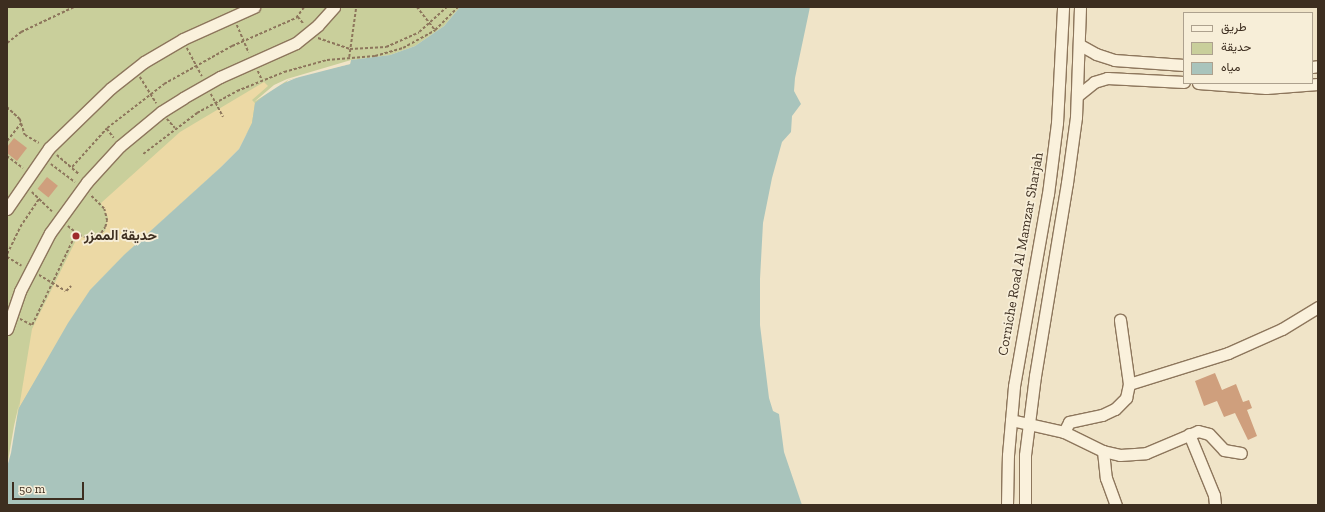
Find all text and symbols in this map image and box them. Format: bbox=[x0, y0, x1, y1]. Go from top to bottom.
legend bbox=[1183, 12, 1313, 84]
text: طريق bbox=[1221, 20, 1246, 34]
text: حديقة bbox=[1221, 40, 1251, 54]
text: مياه bbox=[1221, 60, 1240, 74]
street label: Corniche Road Al Mamzar Sharjah bbox=[995, 151, 1047, 357]
place label: حديقة الممزر bbox=[84, 228, 157, 244]
marker: حديقة الممزر bbox=[71, 231, 81, 241]
scale bar bbox=[14, 474, 86, 500]
text: 50 m bbox=[19, 482, 45, 496]

